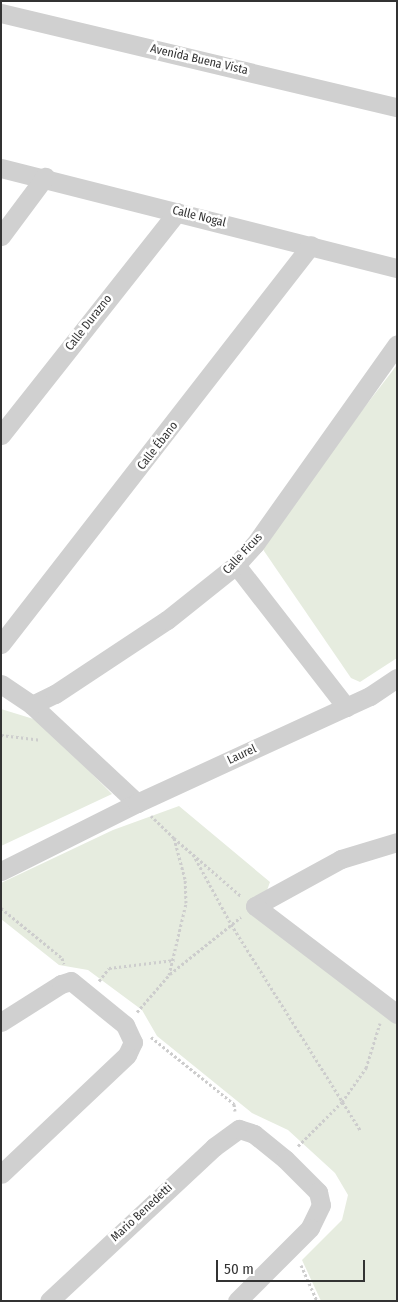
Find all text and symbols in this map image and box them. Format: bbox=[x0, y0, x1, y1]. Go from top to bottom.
street label: Avenida Buena Vista bbox=[149, 42, 249, 78]
street label: Calle Nogal bbox=[171, 203, 227, 231]
street label: Calle Durazno bbox=[63, 292, 115, 354]
street label: Calle Ébano bbox=[135, 419, 181, 473]
street label: Calle Ficus bbox=[220, 530, 266, 578]
street label: Laurel bbox=[225, 742, 259, 768]
street label: Mario Benedetti bbox=[108, 1181, 176, 1245]
scale bar bbox=[218, 1250, 367, 1282]
text: 50 m bbox=[224, 1260, 254, 1278]

